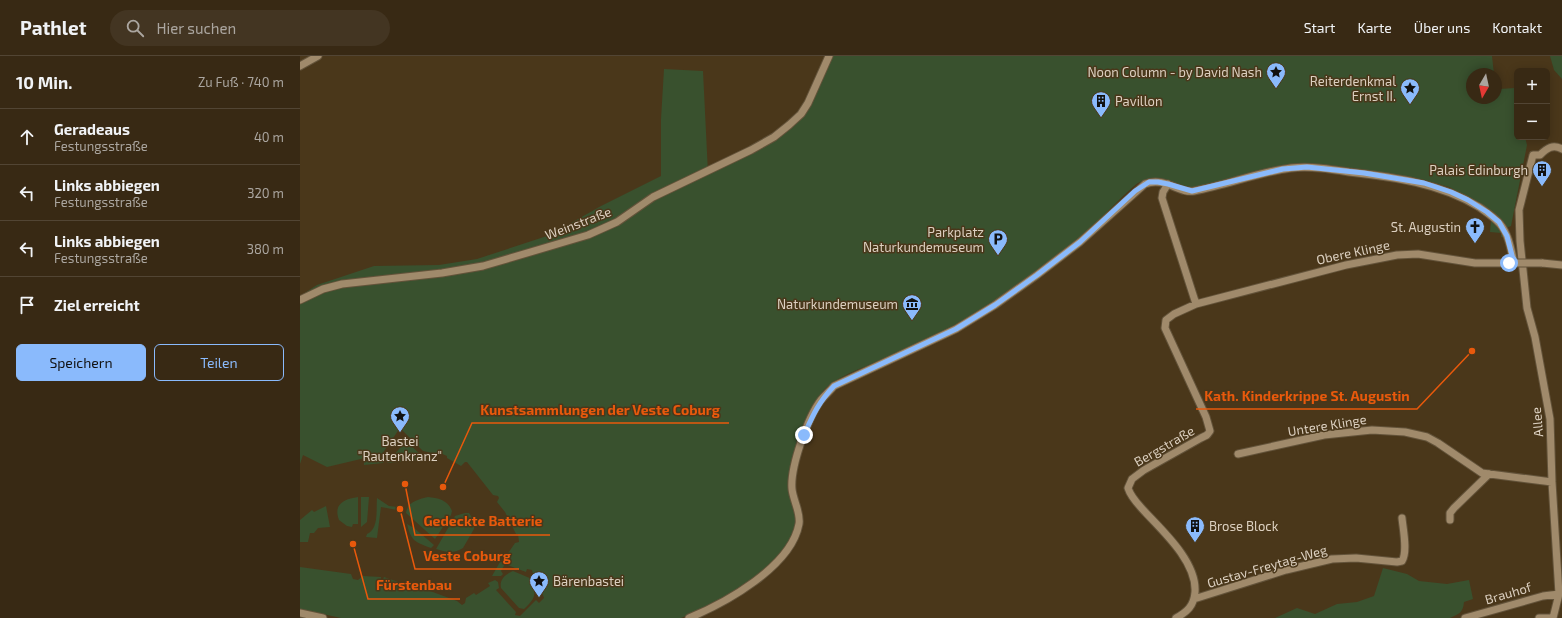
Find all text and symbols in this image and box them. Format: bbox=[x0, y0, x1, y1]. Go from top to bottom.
search box bbox=[110, 10, 390, 46]
text: Pathlet bbox=[20, 16, 86, 39]
icon: search bbox=[124, 17, 146, 39]
text: Hier suchen bbox=[156, 19, 236, 37]
text: Start bbox=[1304, 19, 1335, 36]
text: Karte bbox=[1357, 19, 1392, 36]
text: Über uns bbox=[1414, 19, 1470, 36]
text: Kontakt bbox=[1492, 19, 1542, 36]
place icon: Noon Column - by David Nash bbox=[1265, 61, 1287, 89]
place label: Noon Column - by David Nash bbox=[1087, 64, 1262, 80]
north arrow bbox=[1466, 68, 1502, 104]
map controls bbox=[1514, 68, 1550, 140]
button: + bbox=[1514, 68, 1550, 104]
text: 10 Min. bbox=[16, 72, 72, 92]
place label: Reiterdenkmal Ernst II. bbox=[1310, 73, 1396, 104]
text: Zu Fuß · 740 m bbox=[198, 74, 284, 90]
place icon: Reiterdenkmal Ernst II. bbox=[1399, 77, 1421, 105]
building icon: Pavillon bbox=[1090, 90, 1112, 118]
place label: Pavillon bbox=[1115, 93, 1163, 109]
button: − bbox=[1514, 104, 1550, 140]
text: Geradeaus bbox=[54, 120, 130, 138]
icon: ahead bbox=[16, 126, 38, 148]
text: 40 m bbox=[254, 129, 284, 145]
text: Festungsstraße bbox=[54, 138, 148, 154]
building icon: Palais Edinburgh bbox=[1531, 159, 1553, 187]
place label: Palais Edinburgh bbox=[1429, 162, 1528, 178]
text: Links abbiegen bbox=[54, 176, 160, 194]
icon: left bbox=[16, 182, 38, 204]
text: 320 m bbox=[247, 185, 284, 201]
text: Festungsstraße bbox=[54, 194, 148, 210]
street label: Weinstraße bbox=[543, 203, 613, 243]
church icon: St. Augustin bbox=[1464, 216, 1486, 244]
place label: St. Augustin bbox=[1391, 219, 1461, 235]
place label: Parkplatz Naturkundemuseum bbox=[863, 224, 984, 255]
parking icon: Parkplatz Naturkundemuseum bbox=[987, 228, 1009, 256]
text: Links abbiegen bbox=[54, 232, 160, 250]
street label: Obere Klinge bbox=[1315, 236, 1391, 268]
icon: left bbox=[16, 238, 38, 260]
text: 380 m bbox=[247, 241, 284, 257]
text: Festungsstraße bbox=[54, 250, 148, 266]
route start bbox=[1500, 254, 1518, 272]
museum icon: Naturkundemuseum bbox=[901, 293, 923, 321]
icon: arrive bbox=[16, 294, 38, 316]
text: Ziel erreicht bbox=[54, 296, 140, 314]
place label: Naturkundemuseum bbox=[777, 296, 898, 312]
button: Speichern bbox=[16, 344, 146, 381]
button: Teilen bbox=[154, 344, 284, 381]
callout: Kath. Kinderkrippe St. Augustin bbox=[1196, 383, 1417, 409]
text: Kath. Kinderkrippe St. Augustin bbox=[1204, 387, 1410, 404]
callout: Kunstsammlungen der Veste Coburg bbox=[472, 397, 729, 423]
text: Kunstsammlungen der Veste Coburg bbox=[480, 401, 720, 418]
place icon: Bastei "Rautenkranz" bbox=[389, 405, 411, 433]
street label: Allee bbox=[1528, 406, 1546, 438]
street label: Untere Klinge bbox=[1286, 411, 1368, 439]
street label: Bergstraße bbox=[1131, 422, 1197, 470]
route end bbox=[795, 426, 813, 444]
place label: Bastei "Rautenkranz" bbox=[358, 433, 442, 464]
callout: Gedeckte Batterie bbox=[415, 509, 550, 535]
text: Gedeckte Batterie bbox=[424, 512, 543, 529]
building icon: Brose Block bbox=[1184, 515, 1206, 543]
place label: Brose Block bbox=[1209, 518, 1279, 534]
street label: Gustav-Freytag-Weg bbox=[1205, 541, 1329, 591]
callout: Veste Coburg bbox=[415, 543, 519, 569]
text: Veste Coburg bbox=[423, 547, 511, 564]
place icon: Bärenbastei bbox=[528, 570, 550, 598]
callout: Fürstenbau bbox=[368, 573, 460, 599]
place label: Bärenbastei bbox=[553, 573, 624, 589]
text: Fürstenbau bbox=[376, 576, 452, 593]
street label: Brauhof bbox=[1483, 578, 1534, 607]

